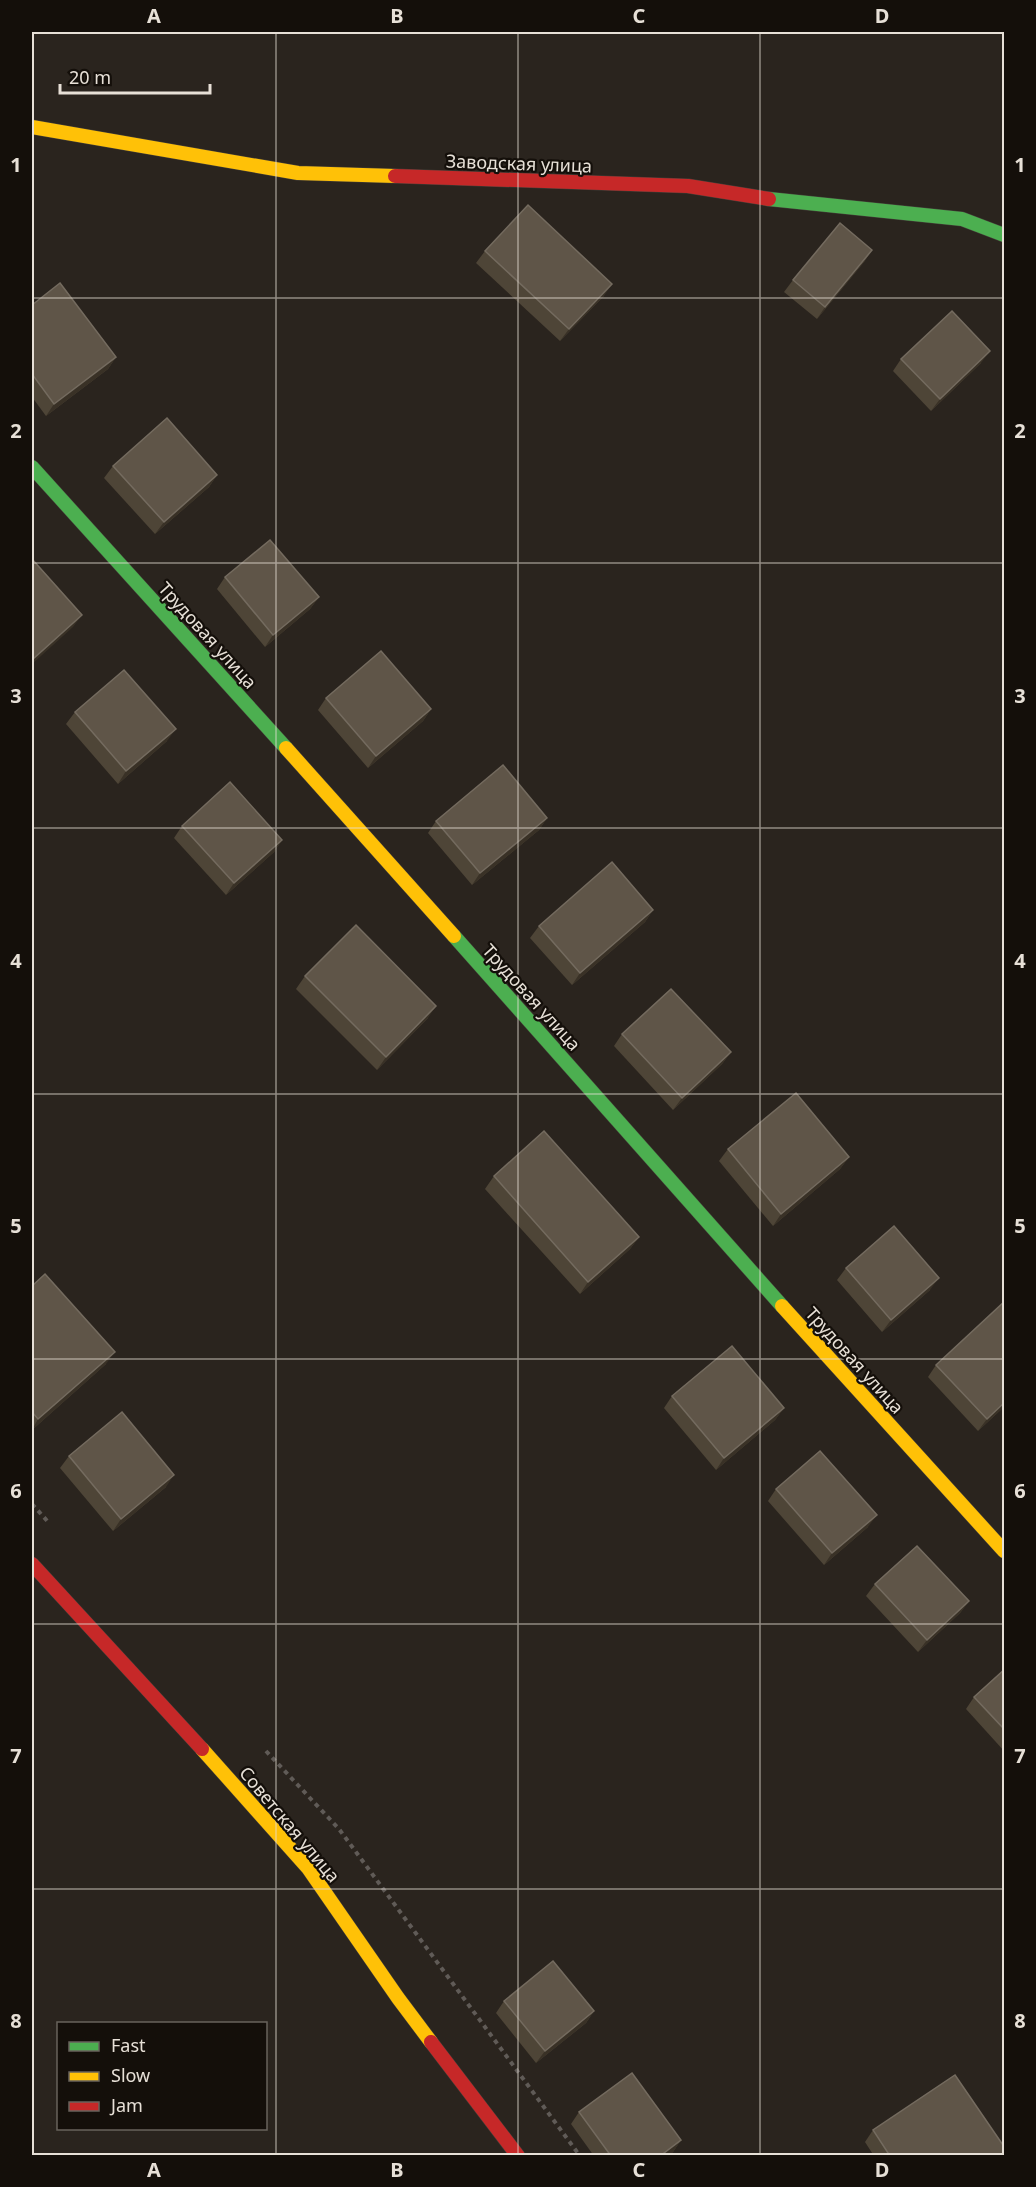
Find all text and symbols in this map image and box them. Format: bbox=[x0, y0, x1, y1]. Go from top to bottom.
text: A bbox=[147, 2, 161, 29]
text: B bbox=[390, 2, 404, 29]
text: C bbox=[633, 2, 646, 29]
text: D bbox=[875, 2, 889, 29]
scale bar bbox=[60, 57, 210, 95]
text: 20 m bbox=[69, 65, 111, 89]
street label: Заводская улица bbox=[446, 148, 592, 178]
text: 1 bbox=[10, 151, 22, 178]
text: 1 bbox=[1014, 151, 1026, 178]
text: 2 bbox=[10, 417, 22, 444]
text: 2 bbox=[1014, 417, 1026, 444]
street label: Трудовая улица bbox=[154, 576, 262, 694]
text: 3 bbox=[10, 682, 22, 709]
text: 3 bbox=[1014, 682, 1026, 709]
street label: Трудовая улица bbox=[478, 938, 586, 1056]
text: 4 bbox=[10, 947, 22, 974]
text: 4 bbox=[1014, 947, 1026, 974]
text: 5 bbox=[10, 1212, 22, 1239]
text: 5 bbox=[1014, 1212, 1026, 1239]
street label: Трудовая улица bbox=[801, 1301, 909, 1419]
text: 6 bbox=[10, 1477, 22, 1504]
text: 6 bbox=[1014, 1477, 1026, 1504]
text: 7 bbox=[10, 1742, 22, 1769]
text: 7 bbox=[1014, 1742, 1026, 1769]
street label: Советская улица bbox=[234, 1761, 346, 1887]
text: 8 bbox=[10, 2007, 22, 2034]
text: 8 bbox=[1014, 2007, 1026, 2034]
legend bbox=[57, 2022, 267, 2130]
text: Fast bbox=[111, 2033, 146, 2057]
text: Slow bbox=[111, 2063, 150, 2087]
text: Jam bbox=[109, 2093, 143, 2117]
text: A bbox=[147, 2156, 161, 2183]
text: B bbox=[390, 2156, 404, 2183]
text: C bbox=[633, 2156, 646, 2183]
text: D bbox=[875, 2156, 889, 2183]

